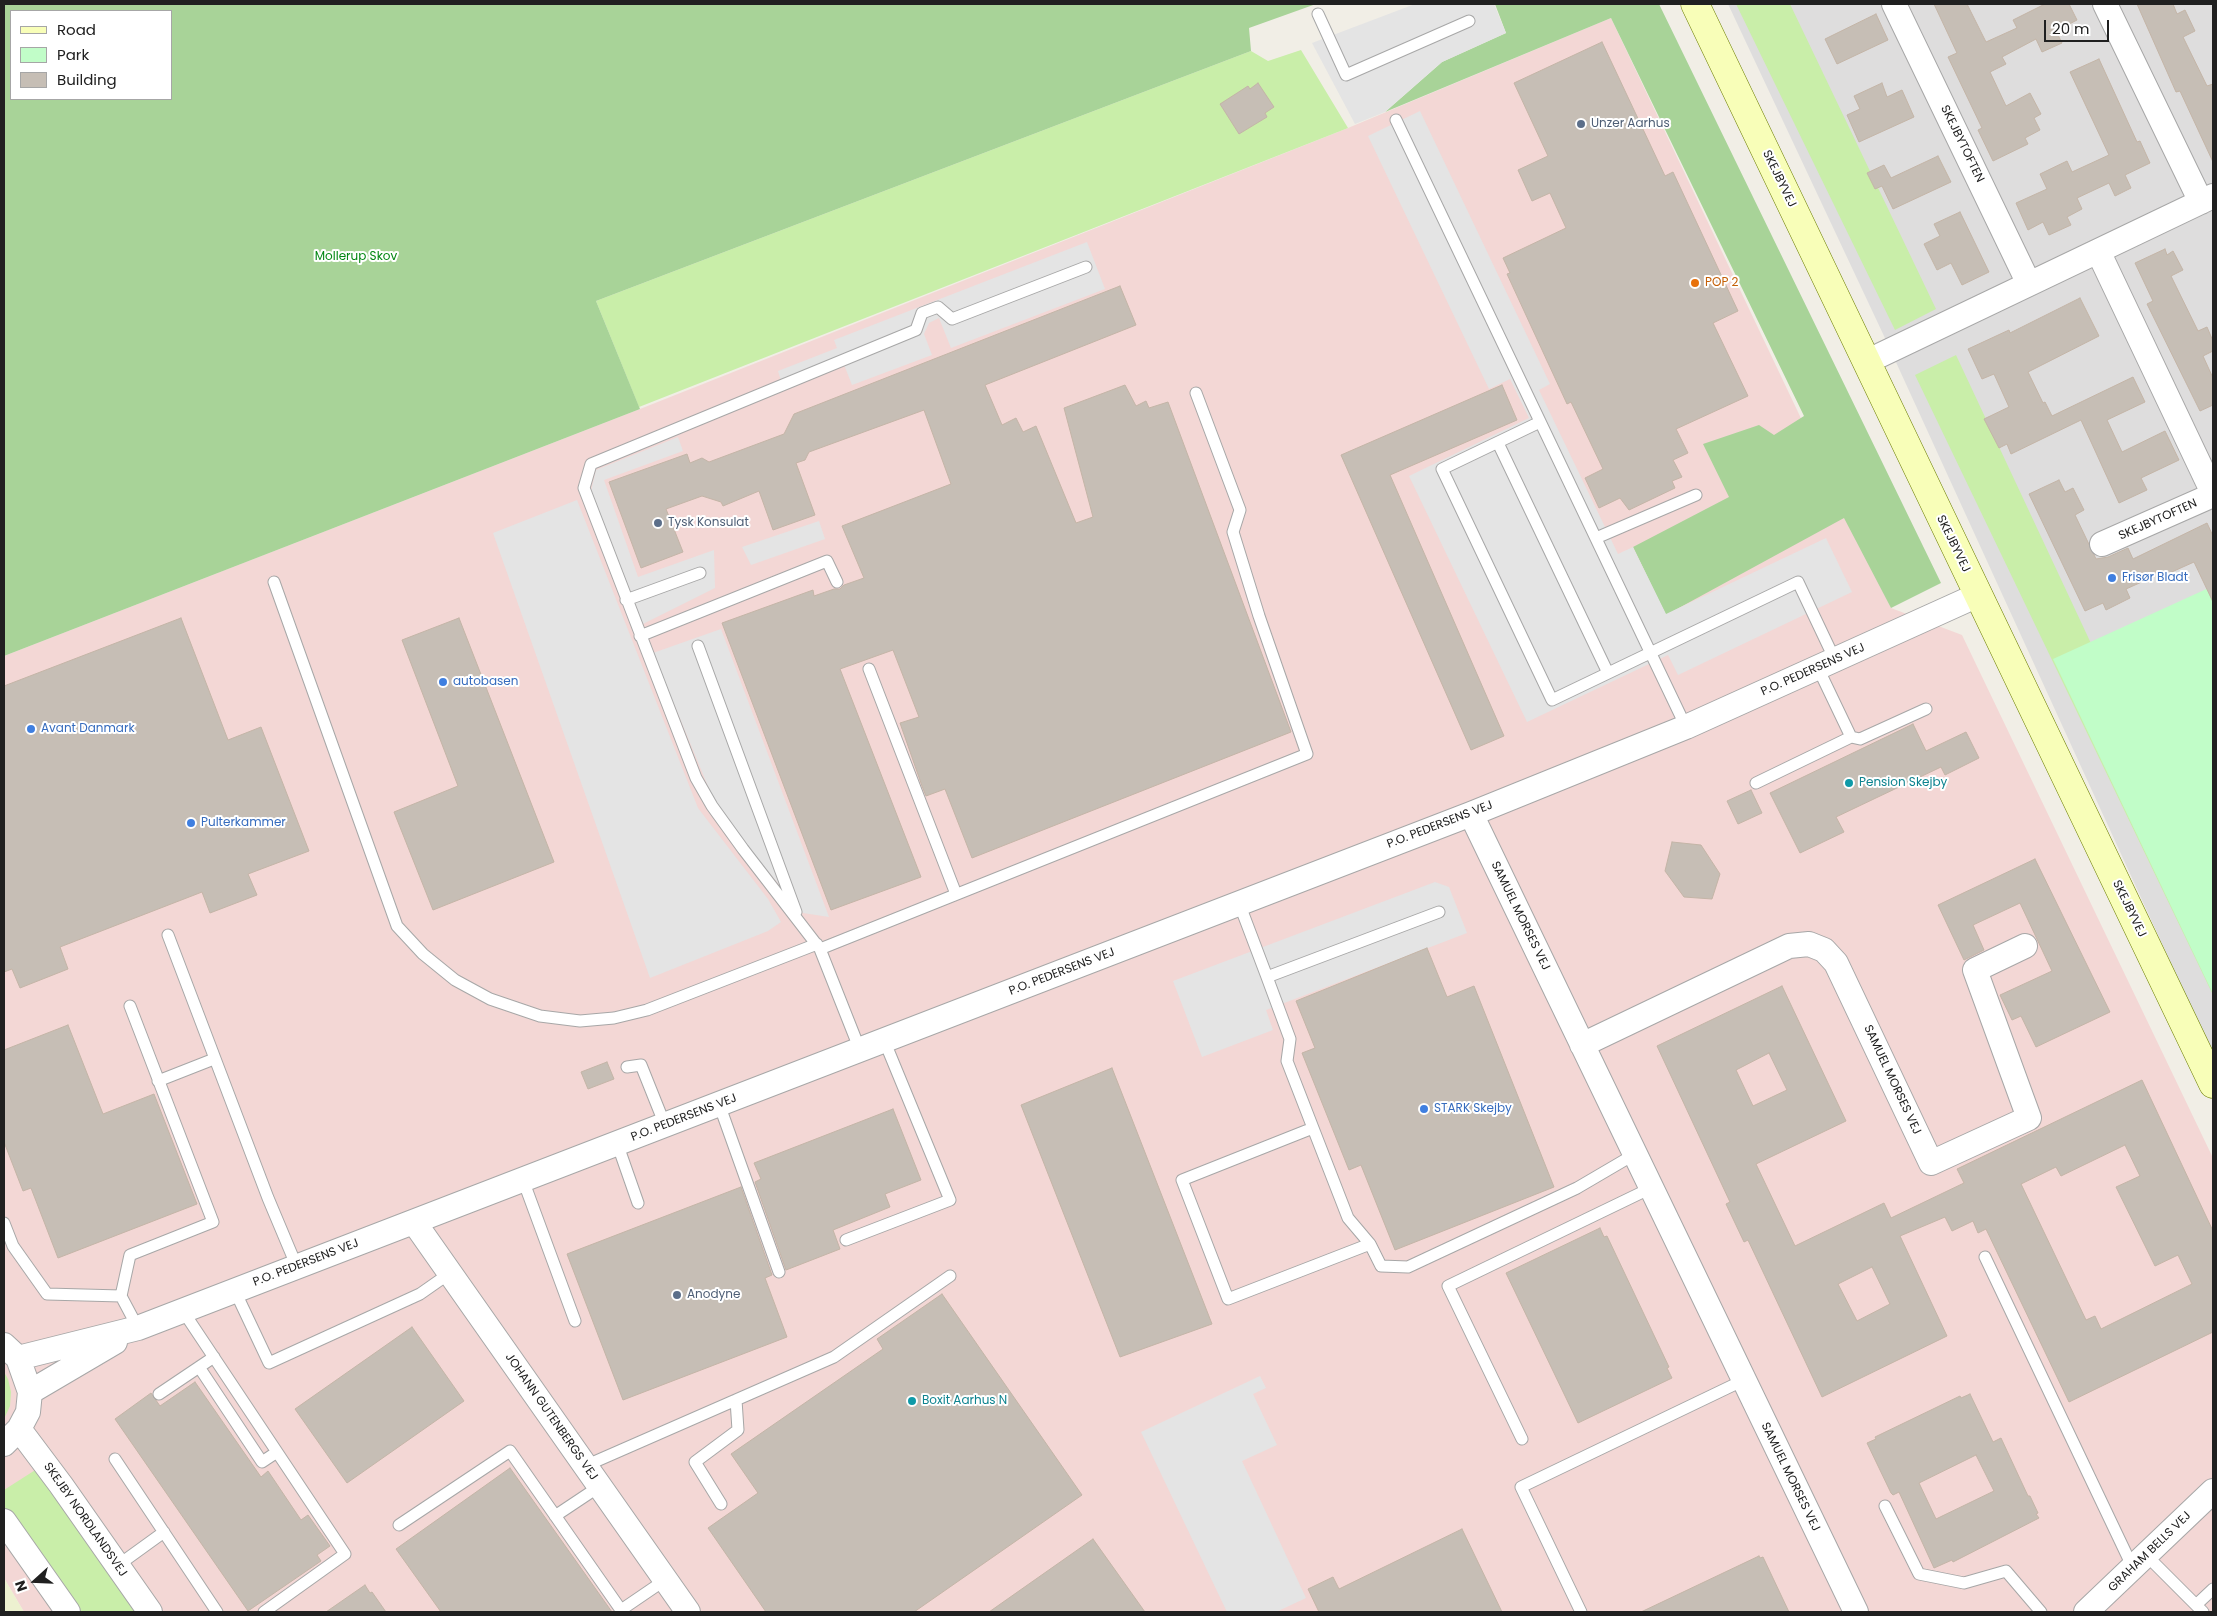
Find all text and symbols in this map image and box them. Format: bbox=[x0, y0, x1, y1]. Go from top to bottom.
legend bbox=[10, 10, 172, 100]
scale bar bbox=[2047, 10, 2112, 42]
text: 20 m bbox=[2052, 18, 2090, 39]
text: Road bbox=[57, 19, 96, 40]
text: Park bbox=[57, 44, 89, 65]
text: Building bbox=[57, 69, 117, 90]
street label: SKEJBYTOFTEN bbox=[1937, 103, 1987, 185]
place label: Unzer Aarhus bbox=[1591, 117, 1670, 131]
marker: Unzer Aarhus bbox=[1575, 118, 1587, 130]
street label: SKEJBYVEJ bbox=[1759, 148, 1799, 210]
park label: Mollerup Skov bbox=[315, 250, 397, 264]
place label: POP 2 bbox=[1705, 276, 1738, 290]
marker: POP 2 bbox=[1689, 277, 1701, 289]
street label: SKEJBYTOFTEN bbox=[2117, 496, 2199, 544]
street label: SKEJBYVEJ bbox=[1933, 513, 1973, 575]
place label: Tysk Konsulat bbox=[668, 516, 749, 530]
marker: Tysk Konsulat bbox=[652, 517, 664, 529]
place label: Frisør Bladt bbox=[2122, 571, 2188, 585]
marker: Frisør Bladt bbox=[2106, 572, 2118, 584]
street label: P.O. PEDERSENS VEJ bbox=[1759, 641, 1867, 699]
place label: autobasen bbox=[453, 675, 518, 689]
marker: autobasen bbox=[437, 676, 449, 688]
place label: Avant Danmark bbox=[41, 722, 135, 736]
marker: Avant Danmark bbox=[25, 723, 37, 735]
place label: Pension Skejby bbox=[1859, 776, 1947, 790]
marker: Pension Skejby bbox=[1843, 777, 1855, 789]
street label: P.O. PEDERSENS VEJ bbox=[1385, 798, 1495, 852]
place label: Pulterkammer bbox=[201, 816, 286, 830]
marker: Pulterkammer bbox=[185, 817, 197, 829]
street label: SAMUEL MORSES VEJ bbox=[1487, 859, 1553, 973]
street label: SKEJBYVEJ bbox=[2109, 878, 2149, 940]
street label: P.O. PEDERSENS VEJ bbox=[1007, 945, 1117, 999]
street label: SAMUEL MORSES VEJ bbox=[1860, 1023, 1924, 1137]
street label: P.O. PEDERSENS VEJ bbox=[629, 1091, 739, 1145]
place label: STARK Skejby bbox=[1434, 1102, 1512, 1116]
marker: STARK Skejby bbox=[1418, 1103, 1430, 1115]
street label: P.O. PEDERSENS VEJ bbox=[251, 1236, 361, 1290]
place label: Anodyne bbox=[687, 1288, 740, 1302]
marker: Anodyne bbox=[671, 1289, 683, 1301]
street label: JOHANN GUTENBERGS VEJ bbox=[502, 1351, 600, 1483]
place label: Boxit Aarhus N bbox=[922, 1394, 1007, 1408]
marker: Boxit Aarhus N bbox=[906, 1395, 918, 1407]
street label: SAMUEL MORSES VEJ bbox=[1757, 1420, 1823, 1534]
street label: SKEJBY NORDLANDSVEJ bbox=[40, 1460, 130, 1580]
street label: GRAHAM BELLS VEJ bbox=[2106, 1509, 2194, 1595]
north arrow bbox=[10, 1556, 60, 1606]
text: N bbox=[10, 1578, 32, 1594]

